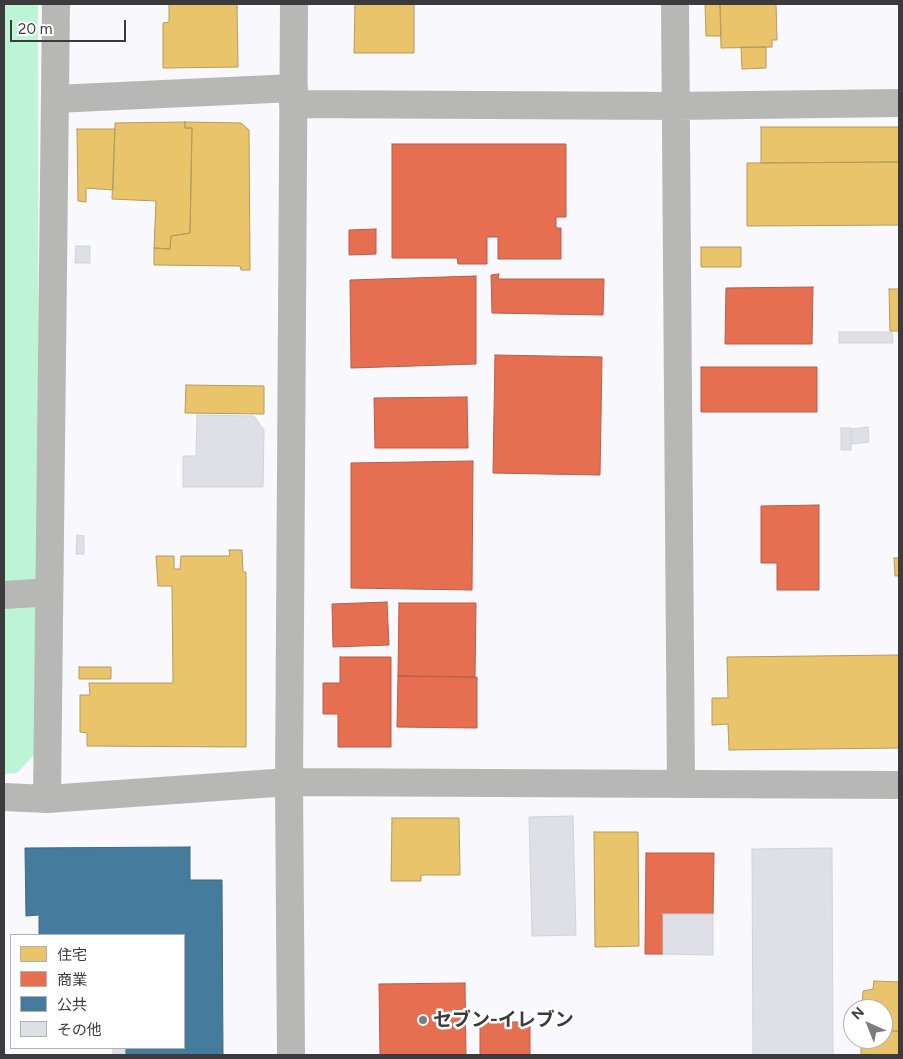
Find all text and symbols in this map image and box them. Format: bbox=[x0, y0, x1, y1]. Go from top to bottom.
scale bar bbox=[12, 10, 129, 42]
text: 20 m bbox=[18, 20, 52, 38]
legend bbox=[10, 934, 185, 1049]
text: 住宅 bbox=[57, 946, 87, 964]
text: 商業 bbox=[57, 971, 87, 989]
text: 公共 bbox=[57, 996, 87, 1014]
north arrow bbox=[843, 999, 893, 1049]
text: N bbox=[848, 1004, 868, 1023]
place label: セブン-イレブン bbox=[433, 1009, 574, 1031]
marker: セブン-イレブン bbox=[417, 1014, 429, 1026]
text: その他 bbox=[57, 1021, 102, 1039]

